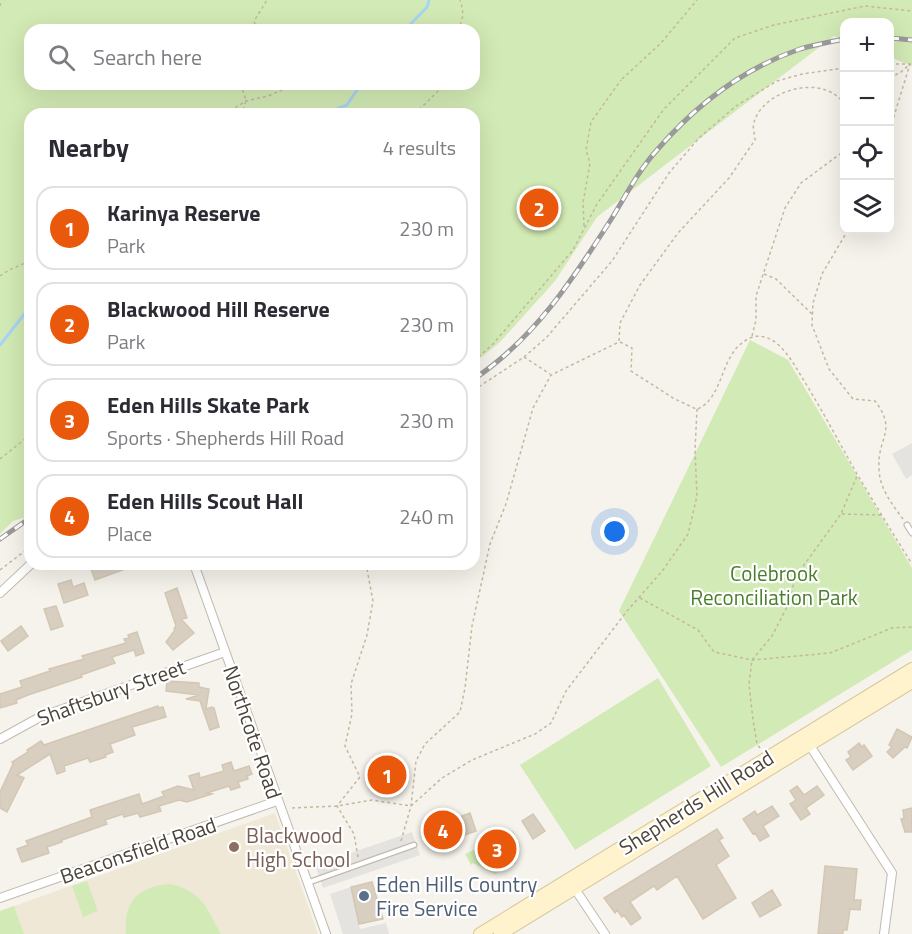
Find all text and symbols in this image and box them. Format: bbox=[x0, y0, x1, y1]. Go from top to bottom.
map controls bbox=[840, 18, 894, 234]
button: + bbox=[840, 18, 894, 72]
search box bbox=[24, 24, 480, 90]
text: Search here bbox=[93, 40, 202, 74]
icon: search bbox=[45, 41, 78, 74]
button: − bbox=[840, 72, 894, 126]
button: locate bbox=[840, 126, 894, 180]
text: Nearby bbox=[48, 128, 129, 167]
text: 4 results bbox=[383, 132, 456, 163]
button: layers bbox=[840, 180, 894, 234]
pin: 2 bbox=[520, 186, 558, 230]
text: Karinya Reserve bbox=[107, 196, 261, 230]
text: 1 bbox=[64, 213, 75, 244]
text: 230 m bbox=[399, 213, 454, 244]
text: Park bbox=[107, 230, 145, 261]
text: Blackwood Hill Reserve bbox=[107, 292, 330, 326]
text: 2 bbox=[64, 309, 75, 340]
text: 230 m bbox=[399, 309, 454, 340]
text: Park bbox=[107, 326, 145, 357]
text: Eden Hills Skate Park bbox=[107, 388, 309, 422]
text: 3 bbox=[64, 405, 75, 436]
text: 230 m bbox=[399, 405, 454, 436]
text: Sports · Shepherds Hill Road bbox=[107, 422, 344, 453]
text: Eden Hills Scout Hall bbox=[107, 484, 303, 518]
text: 4 bbox=[64, 501, 75, 532]
text: 240 m bbox=[399, 501, 454, 532]
your location bbox=[600, 517, 629, 546]
text: Place bbox=[107, 518, 152, 549]
park label: Colebrook Reconciliation Park bbox=[690, 557, 858, 613]
street label: Shaftsbury Street bbox=[32, 650, 190, 734]
street label: Northcote Road bbox=[215, 661, 291, 803]
street label: Shepherds Hill Road bbox=[612, 741, 780, 863]
pin: 1 bbox=[368, 752, 406, 798]
street label: Beaconsfield Road bbox=[56, 808, 220, 892]
pin: 4 bbox=[424, 808, 462, 852]
place label: Blackwood High School bbox=[246, 819, 350, 875]
pin: 3 bbox=[478, 826, 516, 872]
marker: Blackwood High School bbox=[227, 840, 241, 854]
place label: Eden Hills Country Fire Service bbox=[376, 868, 537, 924]
marker: Eden Hills Country Fire Service bbox=[357, 889, 371, 903]

